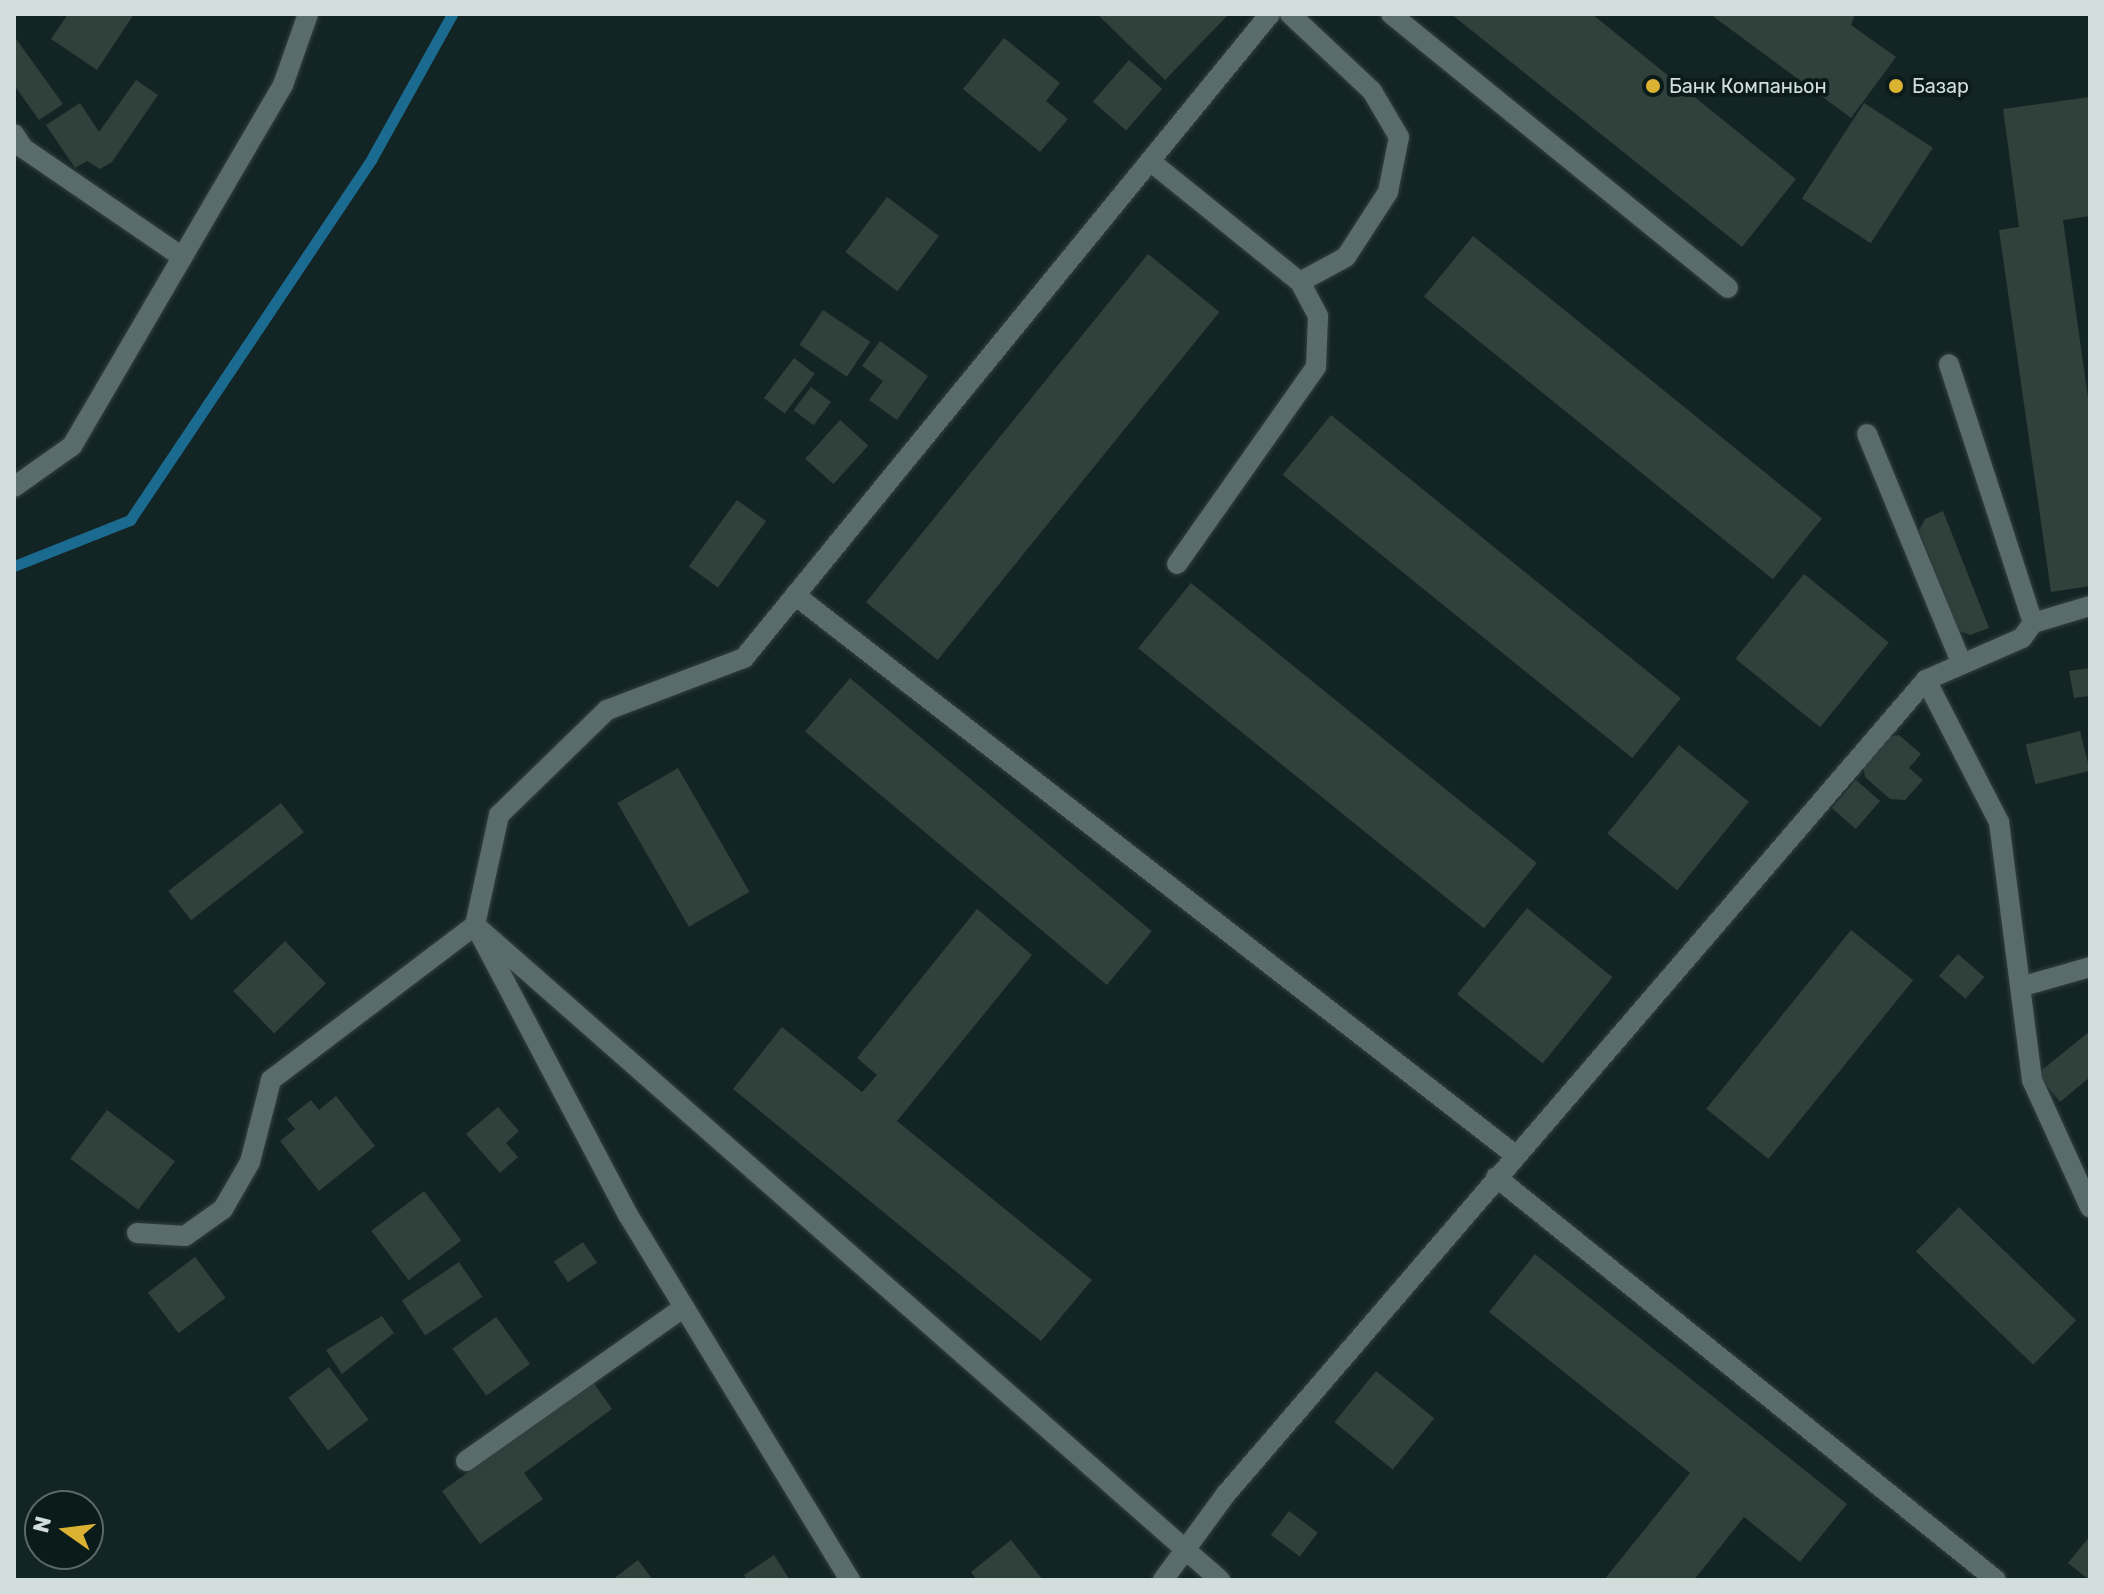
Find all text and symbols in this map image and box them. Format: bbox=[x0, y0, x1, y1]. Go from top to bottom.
place label: Банк Компаньон bbox=[1669, 74, 1827, 98]
place label: Базар bbox=[1912, 74, 1969, 98]
marker: Банк Компаньон bbox=[1644, 77, 1662, 95]
marker: Базар bbox=[1887, 77, 1905, 95]
north arrow bbox=[24, 1490, 104, 1570]
text: N bbox=[27, 1514, 57, 1536]

